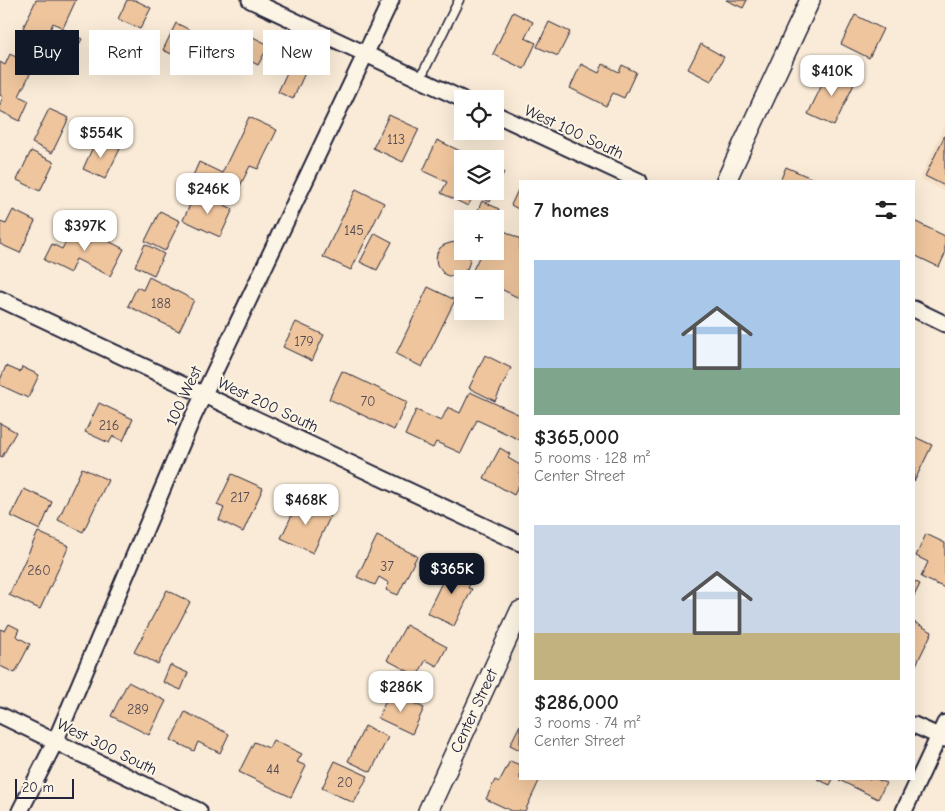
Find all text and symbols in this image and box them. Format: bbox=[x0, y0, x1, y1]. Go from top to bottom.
chip: Buy bbox=[15, 30, 79, 75]
chip: Rent bbox=[89, 30, 160, 75]
chip: Filters bbox=[170, 30, 253, 75]
chip: New bbox=[263, 30, 330, 75]
pin: $410K bbox=[797, 54, 867, 97]
text: $410K bbox=[811, 62, 853, 80]
map controls bbox=[454, 90, 504, 320]
button: locate bbox=[454, 90, 504, 140]
street label: West 100 South bbox=[522, 101, 626, 163]
pin: $554K bbox=[66, 116, 136, 159]
text: $554K bbox=[79, 124, 123, 142]
house number: 113 bbox=[387, 131, 405, 148]
button: layers bbox=[454, 150, 504, 200]
pin: $246K bbox=[173, 172, 243, 215]
text: $246K bbox=[187, 180, 229, 198]
icon: filters bbox=[872, 196, 900, 224]
text: 7 homes bbox=[534, 198, 609, 222]
pin: $397K bbox=[50, 210, 120, 252]
button: + bbox=[454, 210, 504, 260]
text: $397K bbox=[64, 217, 106, 235]
house number: 145 bbox=[344, 222, 364, 239]
button: − bbox=[454, 270, 504, 320]
icon: home bbox=[672, 293, 762, 383]
house number: 188 bbox=[151, 295, 171, 312]
house number: 179 bbox=[294, 333, 314, 350]
street label: 100 West bbox=[162, 363, 206, 428]
street label: West 200 South bbox=[215, 374, 321, 436]
house number: 70 bbox=[360, 393, 376, 410]
house number: 216 bbox=[99, 417, 119, 434]
text: $365,000 bbox=[534, 425, 619, 449]
text: 5 rooms · 128 m² bbox=[534, 449, 650, 467]
text: Center Street bbox=[534, 467, 625, 485]
pin: $468K bbox=[271, 484, 341, 526]
house number: 217 bbox=[230, 489, 250, 506]
text: $468K bbox=[285, 491, 327, 509]
pin: $365K bbox=[417, 552, 487, 595]
house number: 37 bbox=[380, 558, 394, 575]
icon: home bbox=[672, 558, 762, 648]
text: $365K bbox=[430, 560, 474, 578]
house number: 260 bbox=[27, 562, 51, 579]
street label: Center Street bbox=[447, 666, 501, 756]
pin: $286K bbox=[366, 670, 436, 713]
text: $286K bbox=[379, 678, 423, 696]
text: $286,000 bbox=[534, 690, 619, 714]
house number: 289 bbox=[127, 701, 149, 718]
text: 3 rooms · 74 m² bbox=[534, 714, 640, 732]
street label: West 300 South bbox=[54, 715, 160, 779]
text: Center Street bbox=[534, 732, 625, 750]
house number: 44 bbox=[266, 761, 280, 778]
house number: 20 bbox=[337, 774, 353, 791]
scale bar bbox=[15, 776, 74, 799]
text: 20 m bbox=[22, 779, 54, 796]

